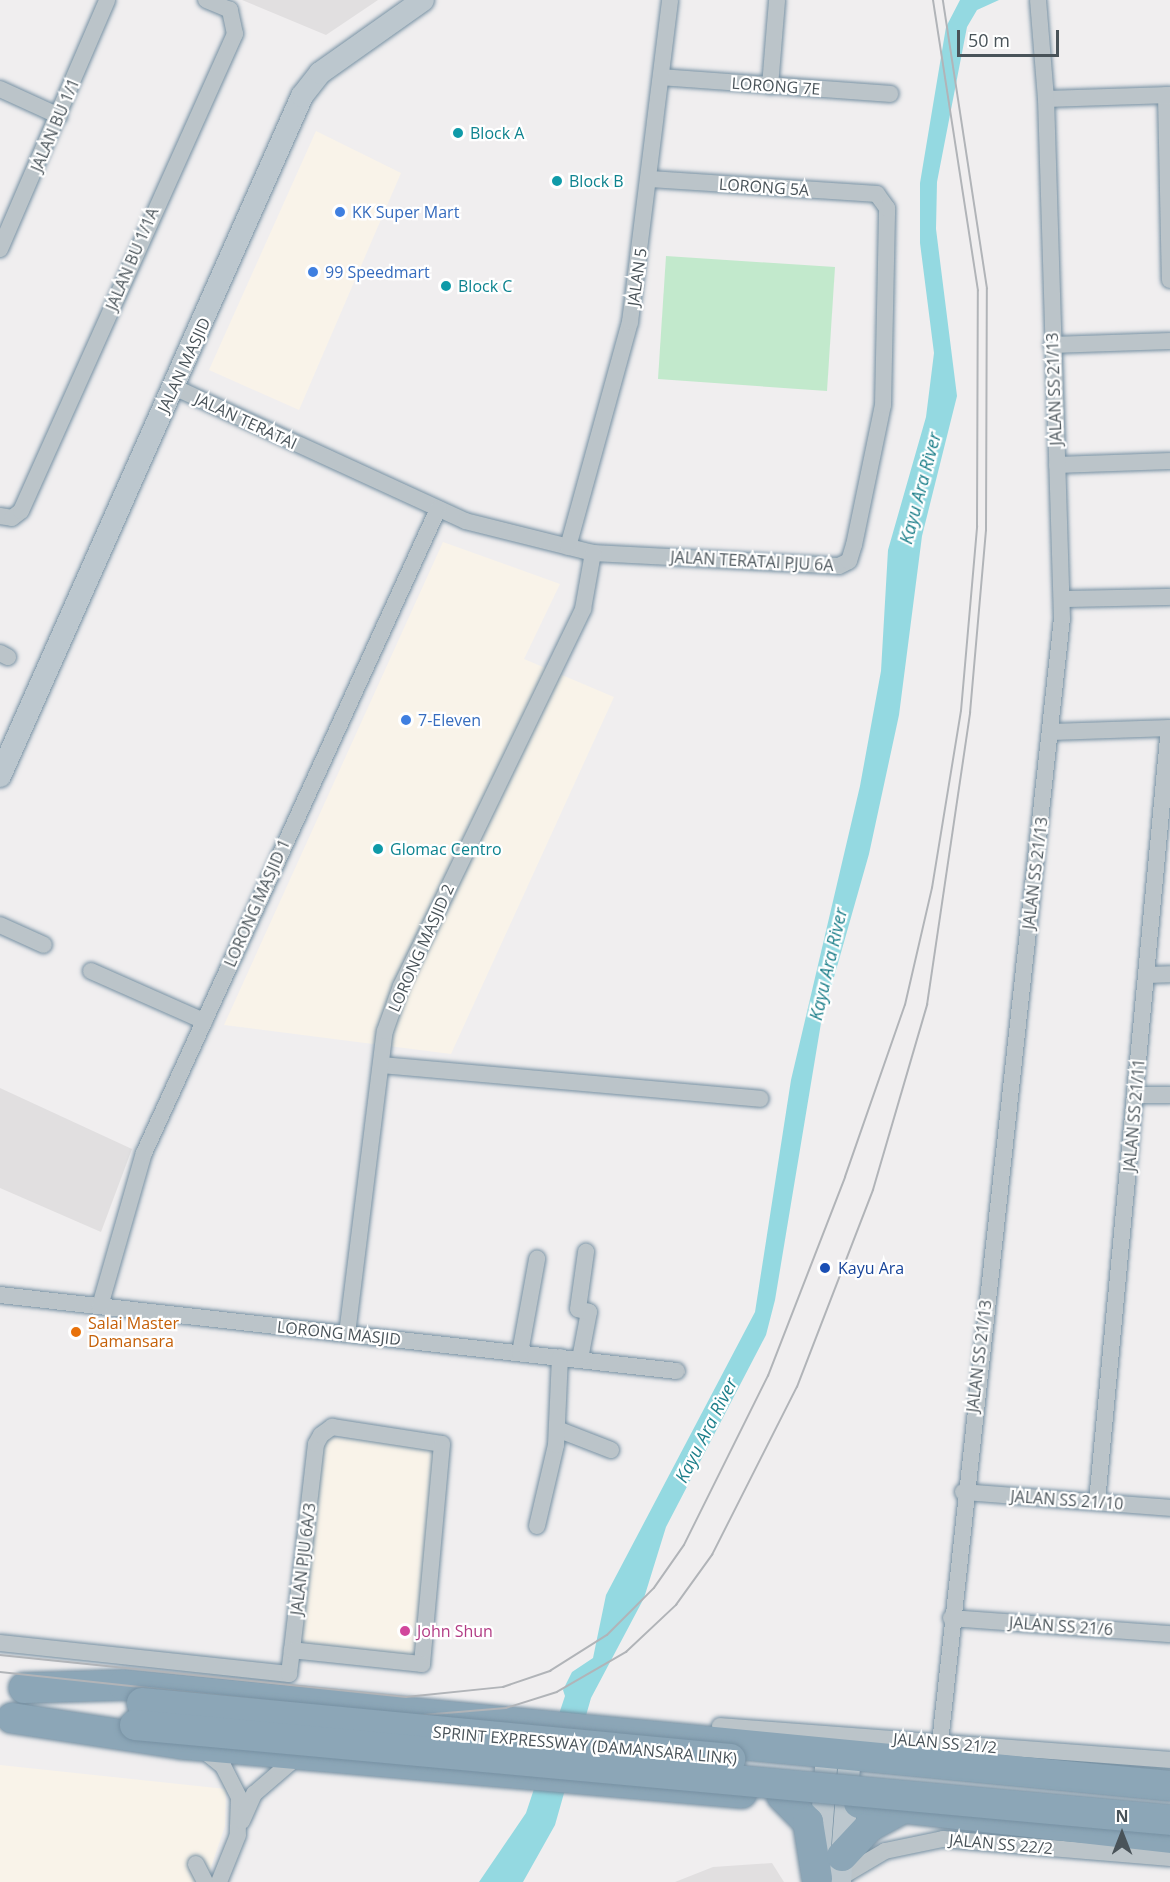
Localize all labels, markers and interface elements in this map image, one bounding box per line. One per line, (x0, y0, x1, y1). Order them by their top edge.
scale bar (960, 18, 1062, 56)
text: 50 m (968, 28, 1010, 52)
street label: LORONG 7E (731, 73, 821, 99)
street label: JALAN BU 1/1 (27, 75, 83, 175)
place label: Block A (470, 123, 524, 143)
marker: Block A (451, 126, 465, 140)
place label: Block B (569, 171, 624, 191)
marker: Block B (550, 174, 564, 188)
street label: LORONG 5A (718, 174, 810, 200)
place label: KK Super Mart (352, 202, 459, 222)
street label: JALAN BU 1/1A (102, 205, 162, 313)
marker: KK Super Mart (333, 205, 347, 219)
street label: JALAN 5 (623, 247, 651, 307)
place label: 99 Speedmart (325, 262, 430, 282)
marker: 99 Speedmart (306, 265, 320, 279)
place label: Block C (458, 276, 512, 296)
marker: Block C (439, 279, 453, 293)
street label: JALAN MASJID (154, 314, 214, 416)
street label: JALAN SS 21/13 (1042, 332, 1066, 446)
street label: JALAN TERATAI (192, 389, 300, 453)
water label: Kayu Ara River (895, 430, 945, 546)
street label: JALAN TERATAI PJU 6A (670, 547, 834, 575)
place label: 7-Eleven (418, 710, 481, 730)
marker: 7-Eleven (399, 713, 413, 727)
street label: JALAN SS 21/13 (1019, 816, 1051, 930)
street label: LORONG MASJID 1 (220, 836, 294, 970)
place label: Glomac Centro (390, 839, 502, 859)
marker: Glomac Centro (371, 842, 385, 856)
street label: LORONG MASJID 2 (384, 881, 458, 1015)
water label: Kayu Ara River (805, 906, 851, 1022)
street label: JALAN SS 21/11 (1120, 1058, 1148, 1172)
place label: Kayu Ara (838, 1258, 904, 1278)
marker: Kayu Ara (816, 1259, 834, 1277)
street label: JALAN SS 21/13 (963, 1299, 995, 1413)
place label: Salai Master Damansara (88, 1313, 179, 1351)
street label: LORONG MASJID (276, 1317, 402, 1349)
marker: Salai Master Damansara (69, 1325, 83, 1339)
water label: Kayu Ara River (670, 1374, 742, 1486)
street label: JALAN SS 21/10 (1010, 1486, 1124, 1514)
street label: JALAN PJU 6A/3 (287, 1502, 319, 1616)
street label: JALAN SS 21/6 (1008, 1613, 1114, 1639)
place label: John Shun (417, 1621, 493, 1641)
marker: John Shun (398, 1624, 412, 1638)
street label: SPRINT EXPRESSWAY (DAMANSARA LINK) (432, 1722, 738, 1768)
street label: JALAN SS 21/2 (892, 1729, 998, 1757)
north arrow (1092, 1804, 1152, 1864)
text: N (1115, 1805, 1129, 1827)
street label: JALAN SS 22/2 (948, 1830, 1054, 1858)

